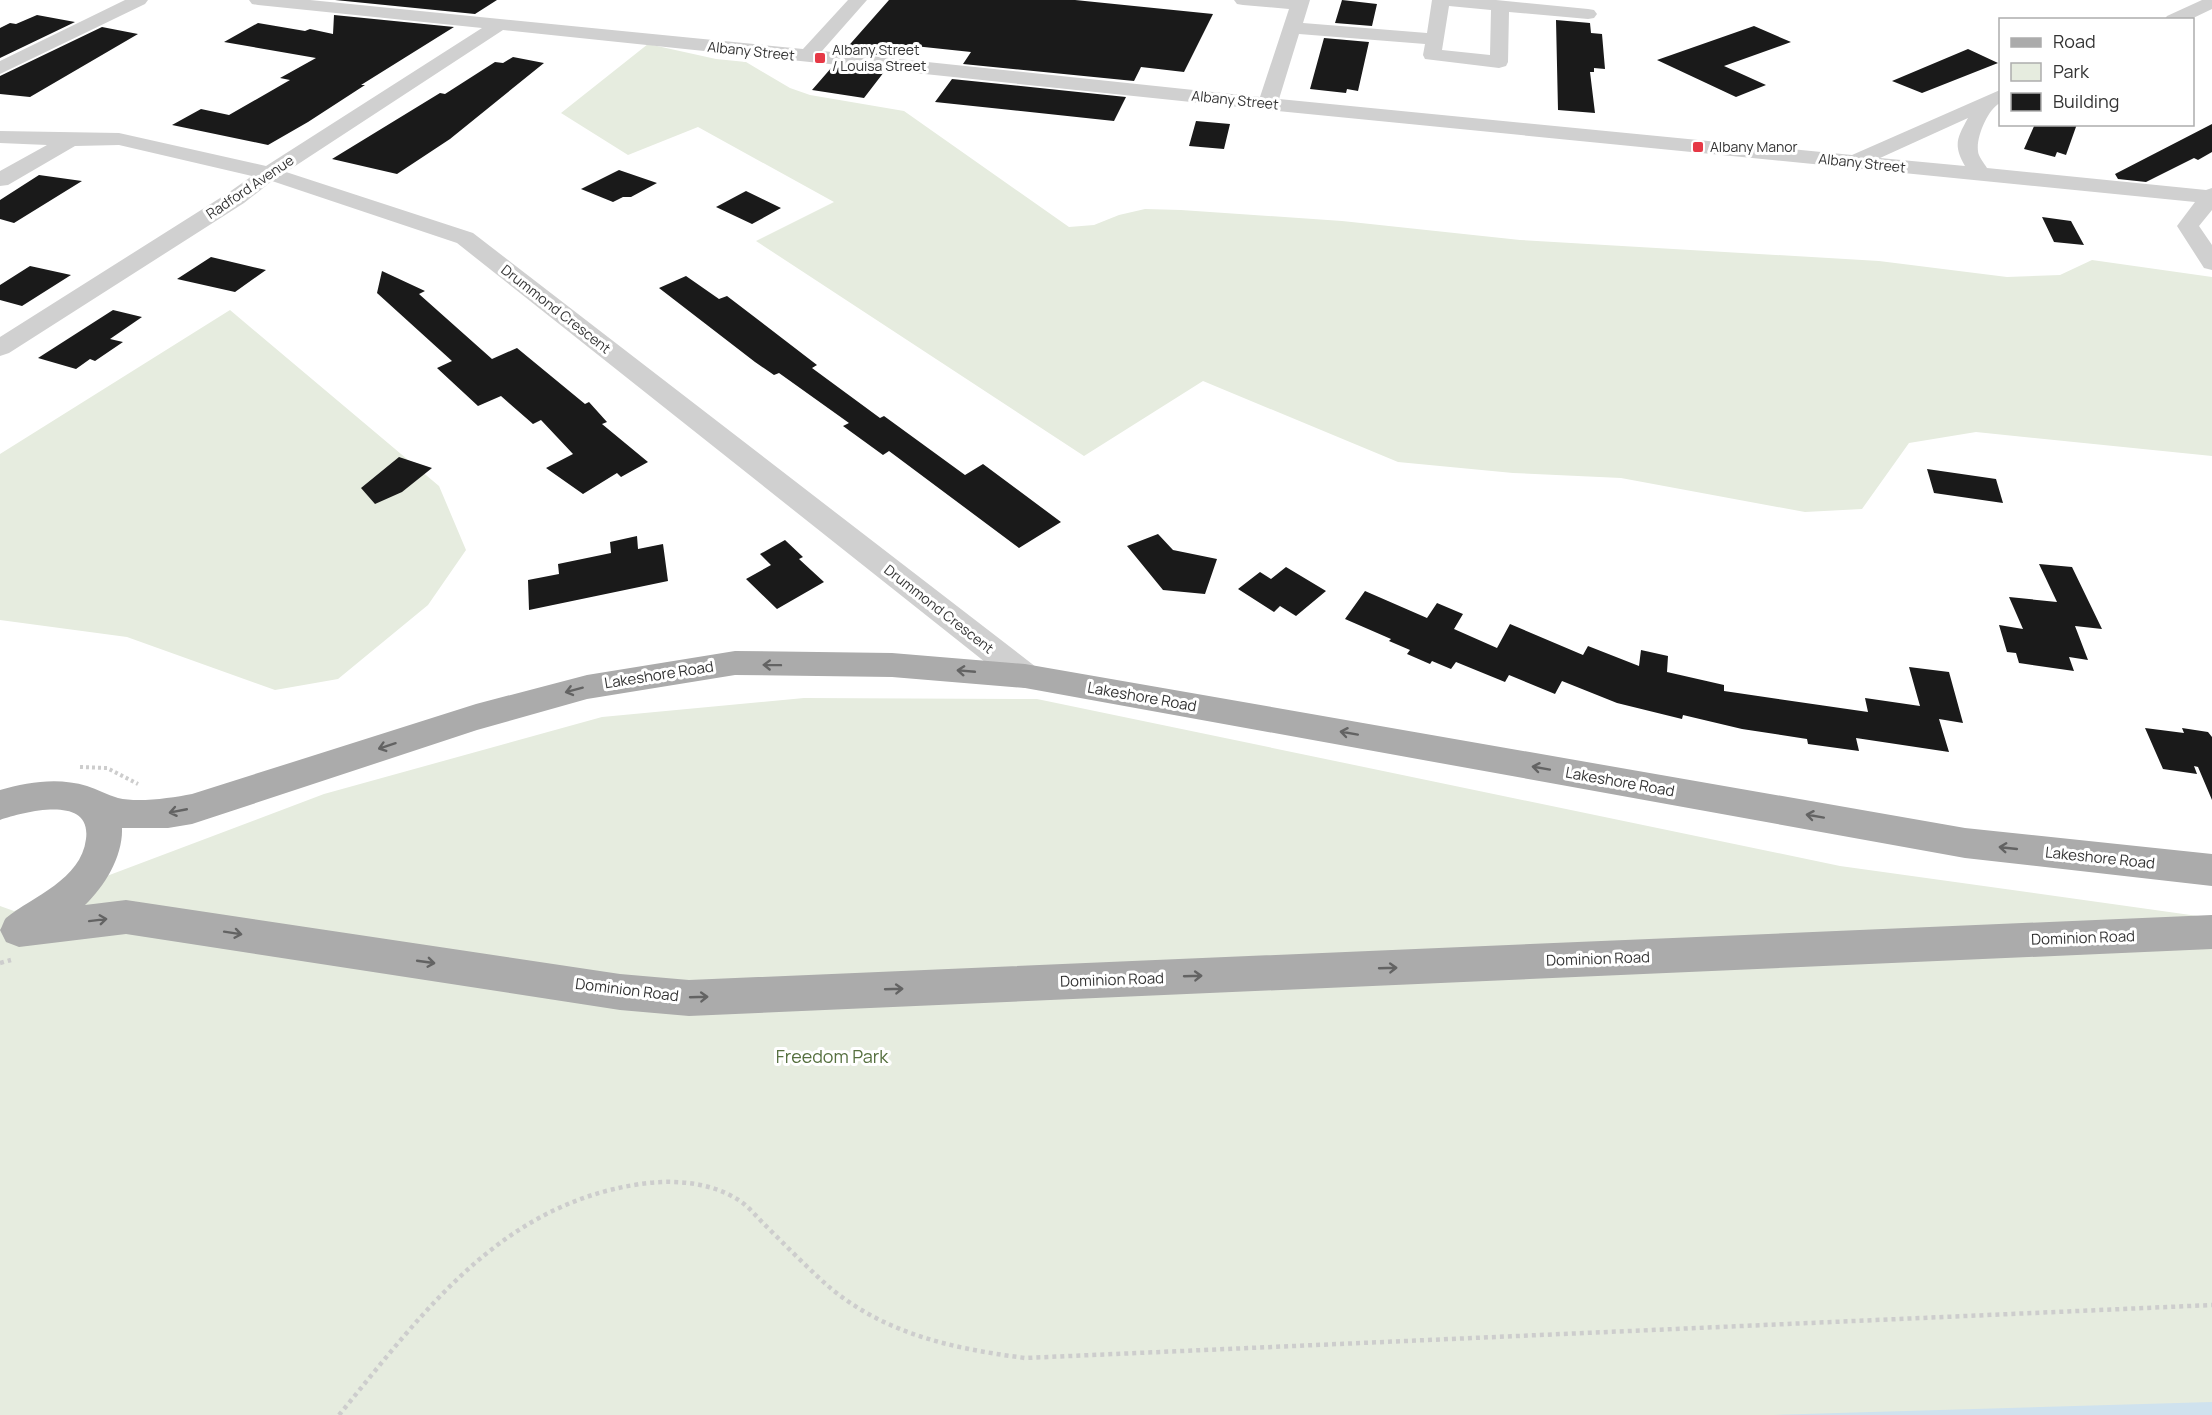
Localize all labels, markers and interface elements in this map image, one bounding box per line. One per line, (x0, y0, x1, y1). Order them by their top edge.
legend (1999, 18, 2194, 126)
text: Road (2053, 29, 2096, 53)
street label: Albany Street (707, 36, 796, 65)
place label: Albany Street / Louisa Street (832, 40, 927, 75)
marker: Albany Street / Louisa Street (813, 51, 827, 65)
text: Park (2053, 59, 2090, 83)
street label: Albany Street (1191, 85, 1280, 114)
text: Building (2053, 89, 2119, 113)
place label: Albany Manor (1710, 137, 1798, 156)
marker: Albany Manor (1691, 140, 1705, 154)
street label: Albany Street (1818, 148, 1907, 177)
street label: Radford Avenue (202, 150, 297, 223)
street label: Drummond Crescent (498, 260, 615, 358)
street label: Drummond Crescent (881, 560, 998, 658)
street label: Lakeshore Road (603, 656, 715, 694)
one-way arrow (762, 659, 782, 670)
one-way arrow (957, 665, 977, 676)
street label: Lakeshore Road (1086, 677, 1198, 716)
one-way arrow (565, 685, 584, 697)
one-way arrow (1339, 728, 1359, 739)
one-way arrow (378, 741, 397, 752)
one-way arrow (1531, 762, 1551, 773)
street label: Lakeshore Road (1564, 762, 1676, 801)
one-way arrow (169, 806, 188, 817)
one-way arrow (1806, 811, 1826, 822)
street label: Lakeshore Road (2044, 841, 2156, 874)
one-way arrow (1998, 842, 2018, 853)
one-way arrow (87, 914, 107, 925)
street label: Dominion Road (2031, 925, 2135, 950)
one-way arrow (223, 927, 242, 938)
street label: Dominion Road (1546, 946, 1650, 971)
one-way arrow (415, 956, 435, 967)
one-way arrow (1378, 962, 1398, 973)
street label: Dominion Road (1060, 967, 1164, 992)
one-way arrow (1183, 971, 1203, 982)
street label: Dominion Road (574, 973, 680, 1006)
one-way arrow (883, 984, 903, 995)
one-way arrow (688, 992, 708, 1003)
park label: Freedom Park (776, 1044, 889, 1068)

